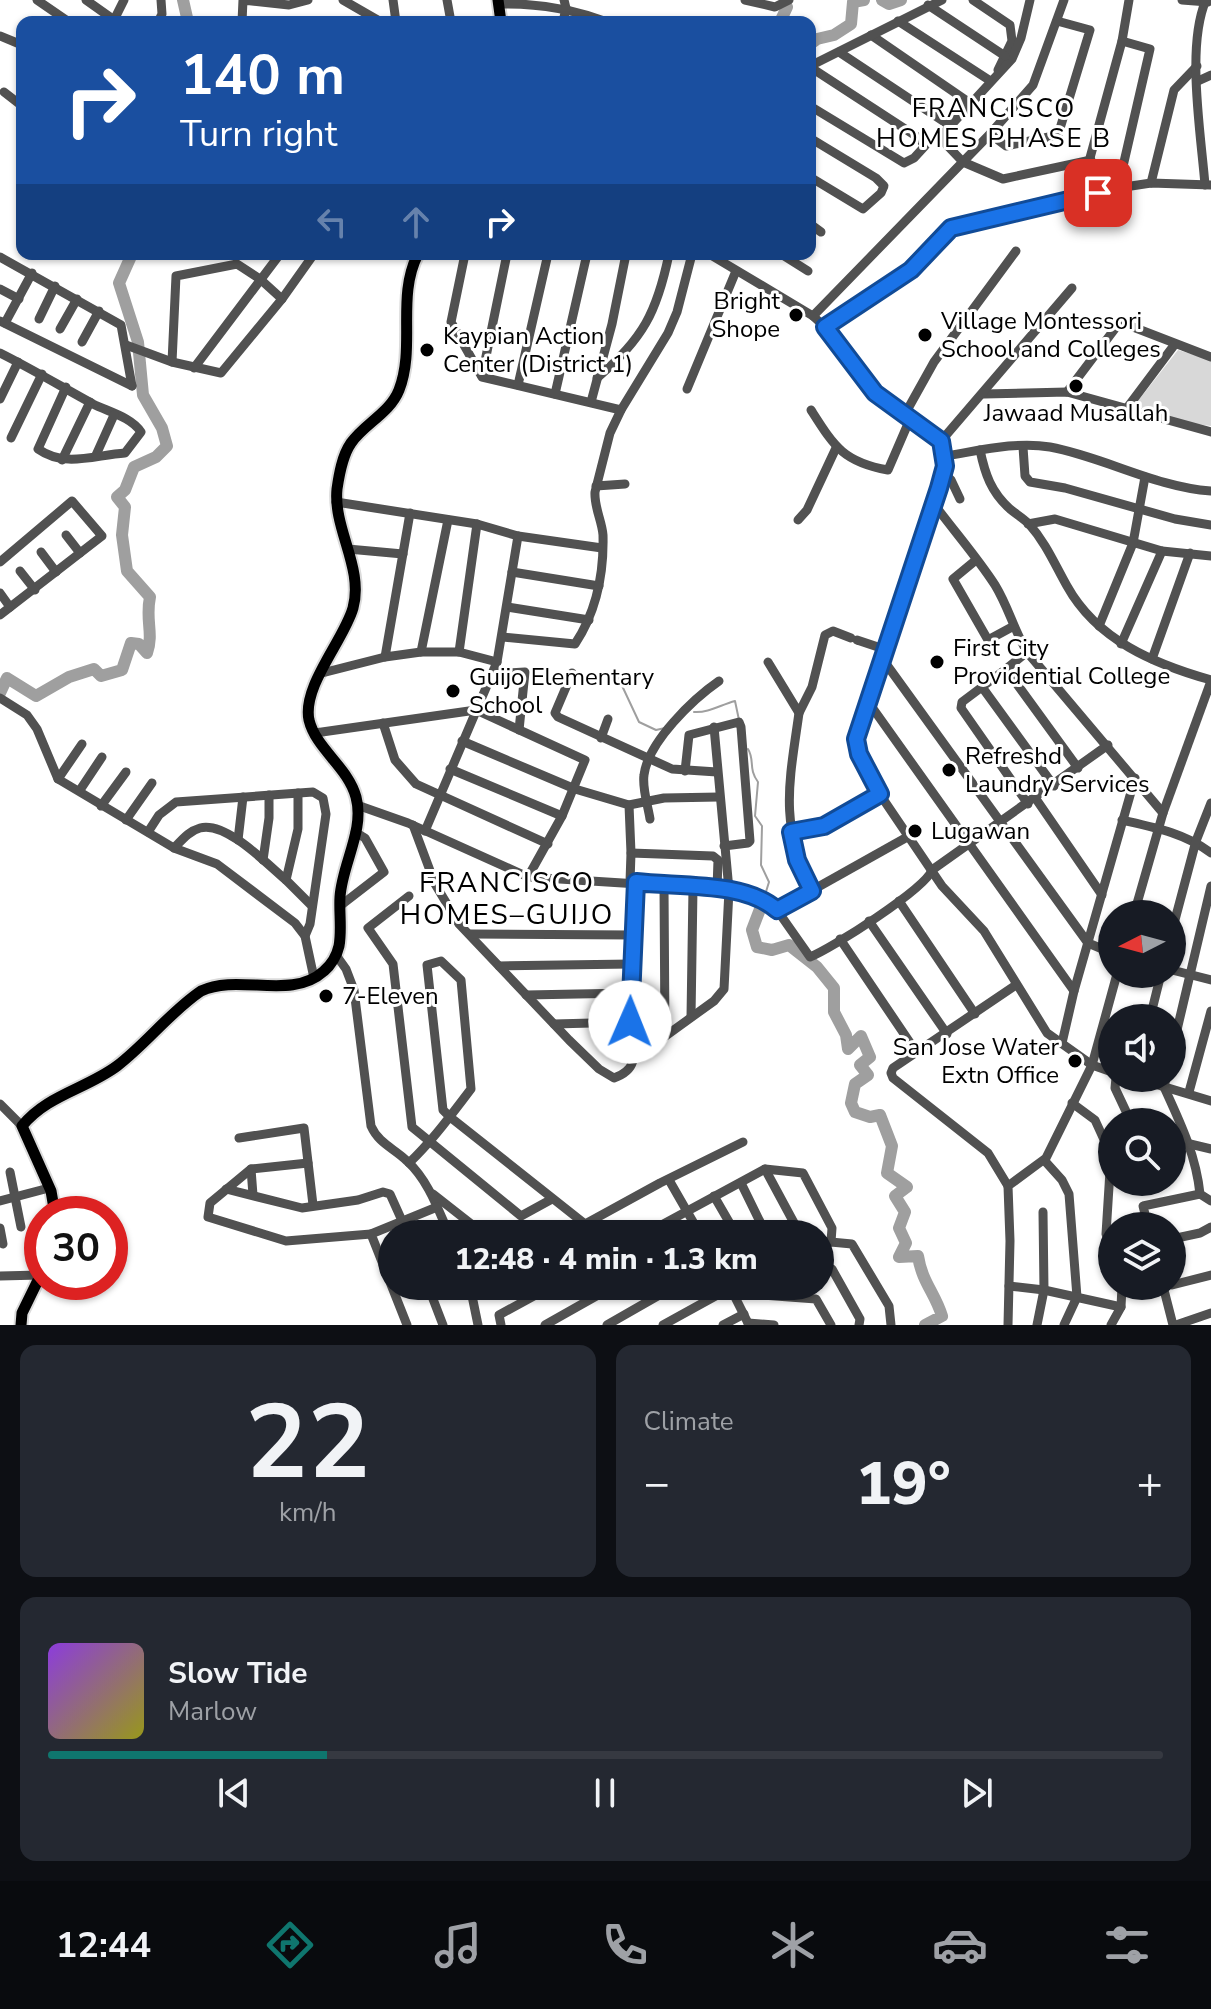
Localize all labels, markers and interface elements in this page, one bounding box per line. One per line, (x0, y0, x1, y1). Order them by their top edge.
text: 140 m (180, 37, 345, 114)
icon: right (48, 48, 152, 152)
district label: FRANCISCO HOMES PHASE B (876, 91, 1112, 156)
text: Turn right (180, 110, 337, 159)
pin (1064, 159, 1132, 227)
icon: arrive (1076, 171, 1120, 215)
icon: left (310, 200, 354, 244)
icon: ahead (394, 200, 438, 244)
icon: right (478, 200, 522, 244)
place label: Bright Shope (712, 285, 781, 345)
place label: Village Montessori School and Colleges (940, 305, 1161, 365)
marker: Bright Shope (787, 306, 805, 324)
place label: Kaypian Action Center (District 1) (443, 320, 633, 380)
marker: Village Montessori School and Colleges (916, 326, 934, 344)
marker: Kaypian Action Center (District 1) (418, 341, 436, 359)
marker: Jawaad Musallah (1067, 377, 1085, 395)
place label: Jawaad Musallah (983, 397, 1168, 429)
place label: First City Providential College (953, 632, 1170, 692)
marker: First City Providential College (928, 653, 946, 671)
place label: Guijo Elementary School (469, 661, 655, 721)
marker: Guijo Elementary School (444, 682, 462, 700)
place label: Refreshd Laundry Services (965, 740, 1150, 800)
marker: Refreshd Laundry Services (940, 761, 958, 779)
place label: Lugawan (931, 815, 1030, 847)
marker: Lugawan (906, 822, 924, 840)
district label: FRANCISCO HOMES–GUIJO (400, 864, 614, 934)
north arrow (1098, 900, 1186, 988)
map controls (1098, 900, 1186, 1300)
place label: 7-Eleven (342, 980, 439, 1012)
position arrow (588, 980, 672, 1064)
marker: 7-Eleven (317, 987, 335, 1005)
button: sound (1098, 1004, 1186, 1092)
place label: San Jose Water Extn Office (893, 1031, 1059, 1091)
marker: San Jose Water Extn Office (1066, 1052, 1084, 1070)
button: search (1098, 1108, 1186, 1196)
speed limit sign: 30 (24, 1196, 128, 1300)
button: layers (1098, 1212, 1186, 1300)
text: 12:48 · 4 min · 1.3 km (454, 1239, 758, 1280)
text: 22 (245, 1372, 370, 1514)
text: Climate (644, 1404, 734, 1439)
text: 19° (856, 1443, 951, 1525)
text: − (644, 1454, 670, 1514)
text: + (1137, 1454, 1163, 1514)
text: km/h (279, 1495, 336, 1530)
text: Slow Tide (168, 1653, 308, 1694)
text: Marlow (168, 1694, 257, 1729)
icon: previous (212, 1771, 256, 1815)
icon: pause (583, 1771, 627, 1815)
icon: next (955, 1771, 999, 1815)
icon: directions (262, 1917, 318, 1973)
icon: music (430, 1917, 486, 1973)
icon: phone (597, 1917, 653, 1973)
icon: climate (765, 1917, 821, 1973)
icon: car (932, 1917, 988, 1973)
icon: filters (1099, 1917, 1155, 1973)
text: 12:44 (56, 1921, 151, 1970)

